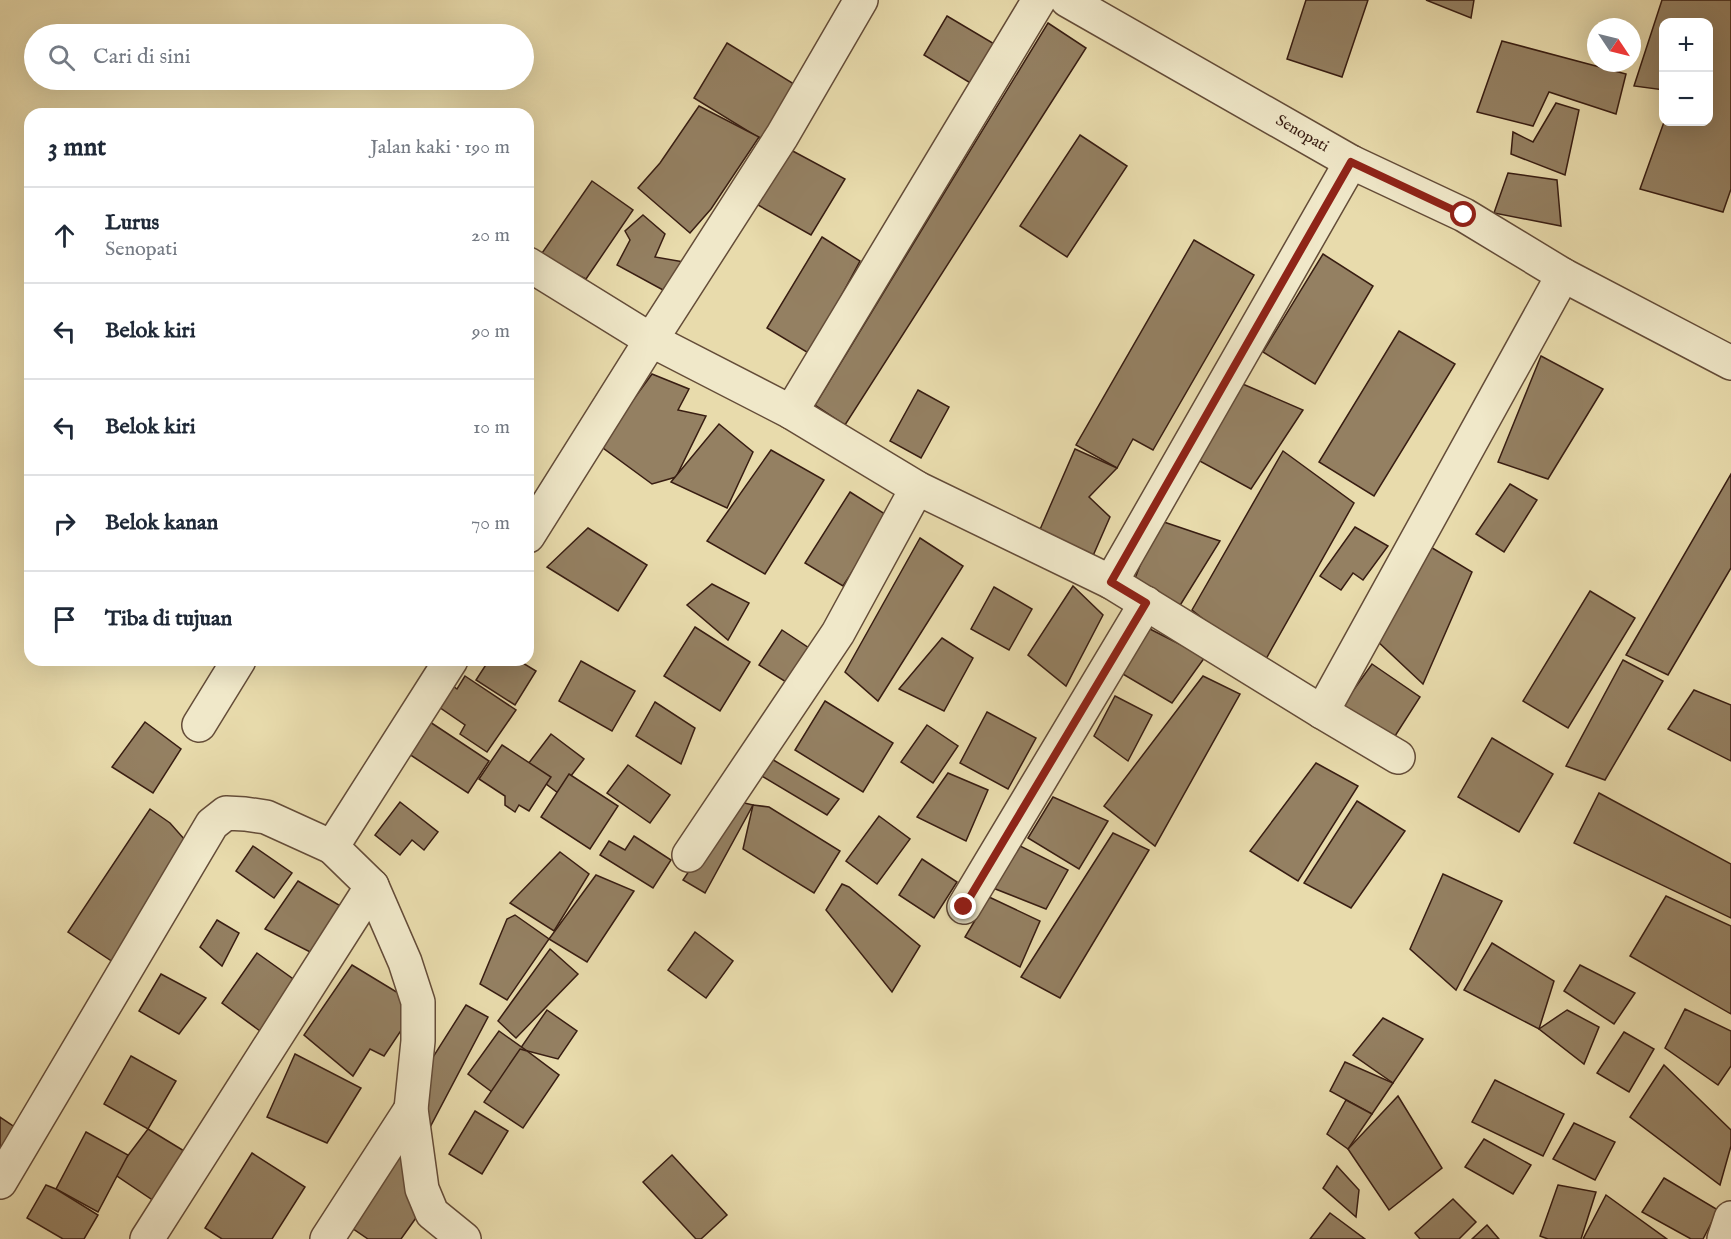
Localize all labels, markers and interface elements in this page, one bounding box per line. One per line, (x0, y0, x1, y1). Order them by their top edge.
north arrow (1587, 18, 1641, 72)
map controls (1659, 18, 1713, 126)
button: + (1659, 18, 1713, 72)
search box (24, 24, 534, 90)
icon: search (45, 41, 78, 74)
text: Cari di sini (93, 43, 191, 71)
button: − (1659, 72, 1713, 126)
street label: Senopati (1272, 111, 1332, 157)
text: 3 mnt (48, 131, 106, 164)
text: Jalan kaki · 190 m (370, 135, 510, 160)
route start (1450, 201, 1476, 227)
text: Lurus (105, 209, 159, 237)
icon: ahead (48, 219, 81, 252)
text: 20 m (471, 223, 510, 248)
text: Senopati (105, 237, 178, 262)
icon: left (48, 315, 81, 348)
text: Belok kiri (105, 317, 196, 345)
text: 90 m (472, 319, 510, 344)
icon: left (48, 411, 81, 444)
text: Belok kiri (105, 413, 196, 441)
text: 10 m (473, 415, 510, 440)
icon: right (48, 507, 81, 540)
text: Belok kanan (105, 509, 218, 537)
text: 70 m (471, 511, 510, 536)
icon: arrive (48, 603, 81, 636)
text: Tiba di tujuan (105, 605, 232, 633)
route end (950, 893, 976, 919)

